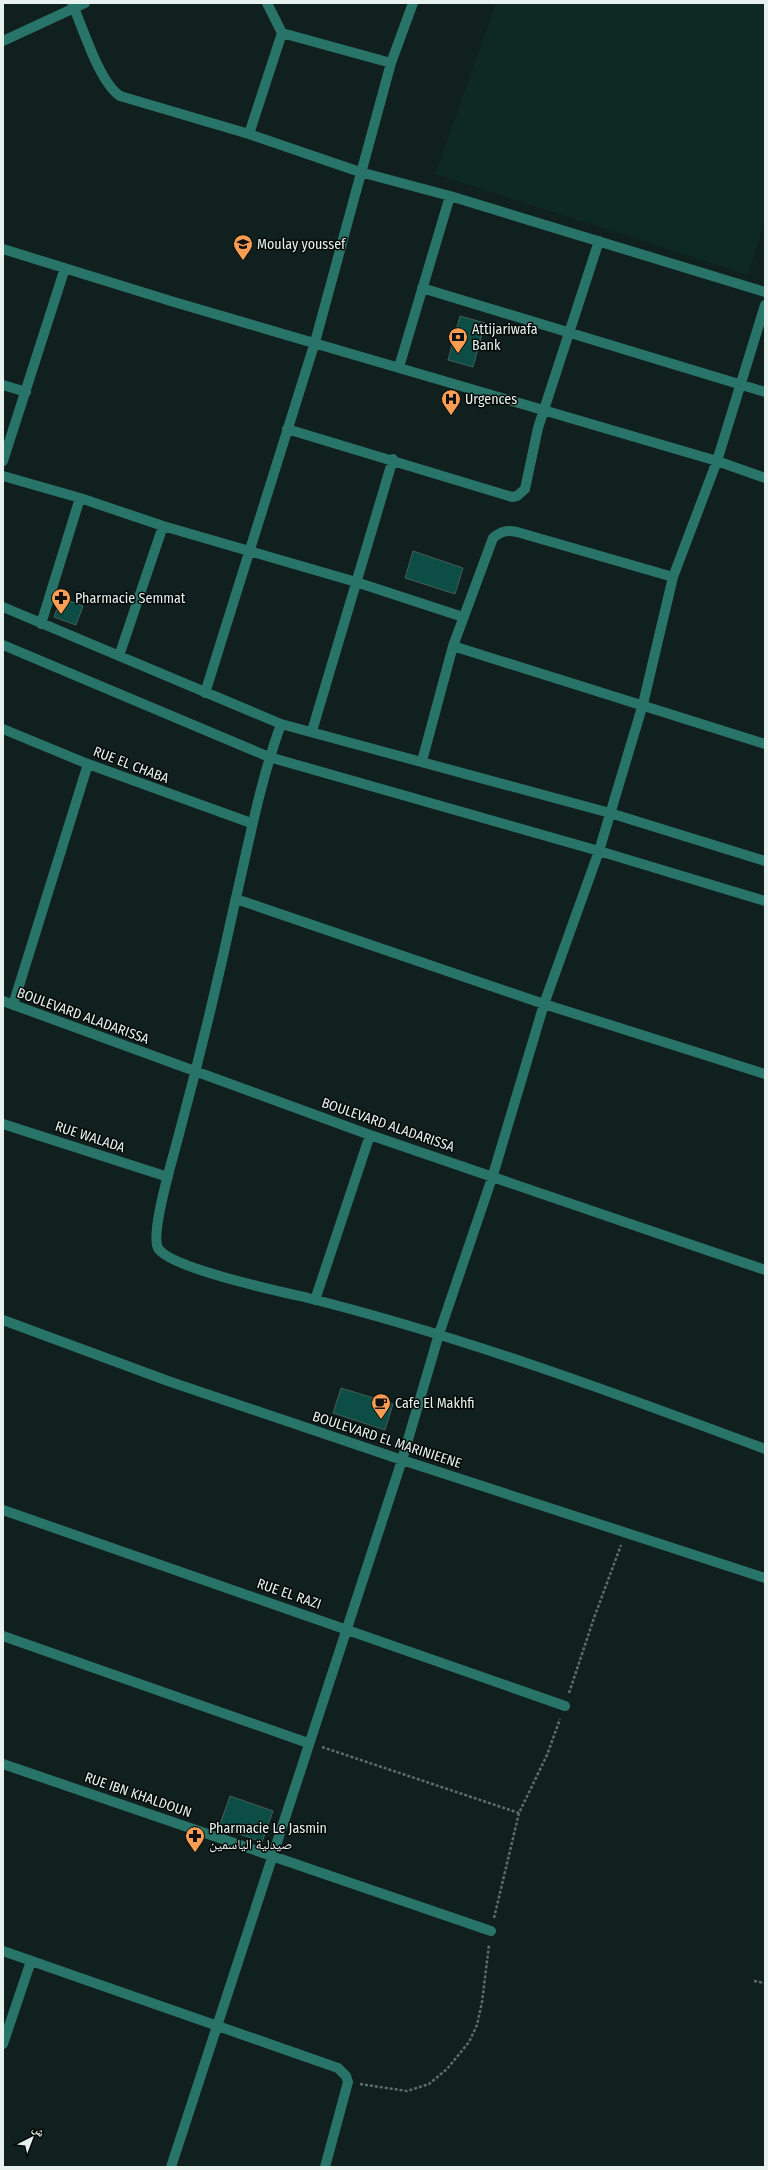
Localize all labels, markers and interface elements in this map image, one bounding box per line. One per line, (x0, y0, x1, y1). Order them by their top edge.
school or university icon: Moulay youssef (232, 233, 254, 261)
place label: Moulay youssef (257, 236, 347, 253)
place label: Attijariwafa Bank (472, 321, 538, 354)
bank icon: Attijariwafa Bank (447, 326, 469, 354)
hospital icon: Urgences (440, 388, 462, 416)
place label: Urgences (465, 391, 517, 408)
pharmacy icon: Pharmacie Semmat (50, 587, 72, 615)
place label: Pharmacie Semmat (75, 590, 186, 607)
street label: RUE EL CHABA (91, 743, 172, 787)
street label: BOULEVARD ALADARISSA (15, 984, 152, 1048)
street label: BOULEVARD ALADARISSA (319, 1094, 457, 1156)
street label: RUE WALADA (53, 1118, 128, 1156)
cafe icon: Cafe El Makhfi (370, 1392, 392, 1420)
place label: Cafe El Makhfi (395, 1395, 475, 1412)
street label: BOULEVARD EL MARINIEENE (310, 1408, 464, 1472)
street label: RUE EL RAZI (255, 1575, 323, 1613)
street label: RUE IBN KHALDOUN (82, 1769, 194, 1821)
place label: Pharmacie Le Jasmin صيدلية الياسمين (209, 1820, 327, 1853)
pharmacy icon: Pharmacie Le Jasmin صيدلية الياسمين (184, 1825, 206, 1853)
north arrow (12, 2118, 52, 2158)
text: ش (29, 2122, 47, 2141)

